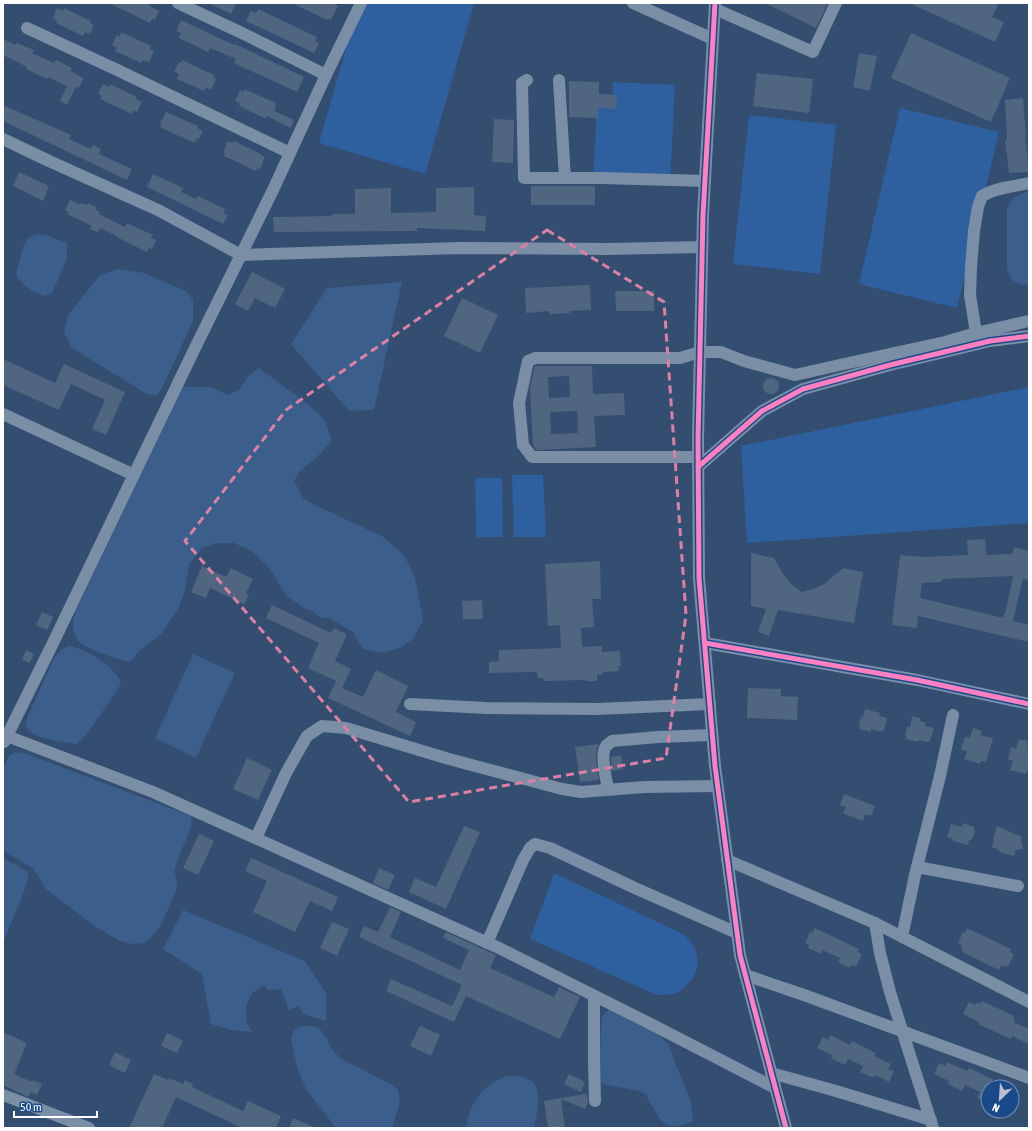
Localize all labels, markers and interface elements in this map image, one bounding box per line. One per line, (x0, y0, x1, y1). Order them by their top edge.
north arrow (980, 1079, 1020, 1119)
scale bar (14, 1093, 97, 1119)
text: 50 m (20, 1100, 42, 1114)
text: N (990, 1101, 1001, 1115)

